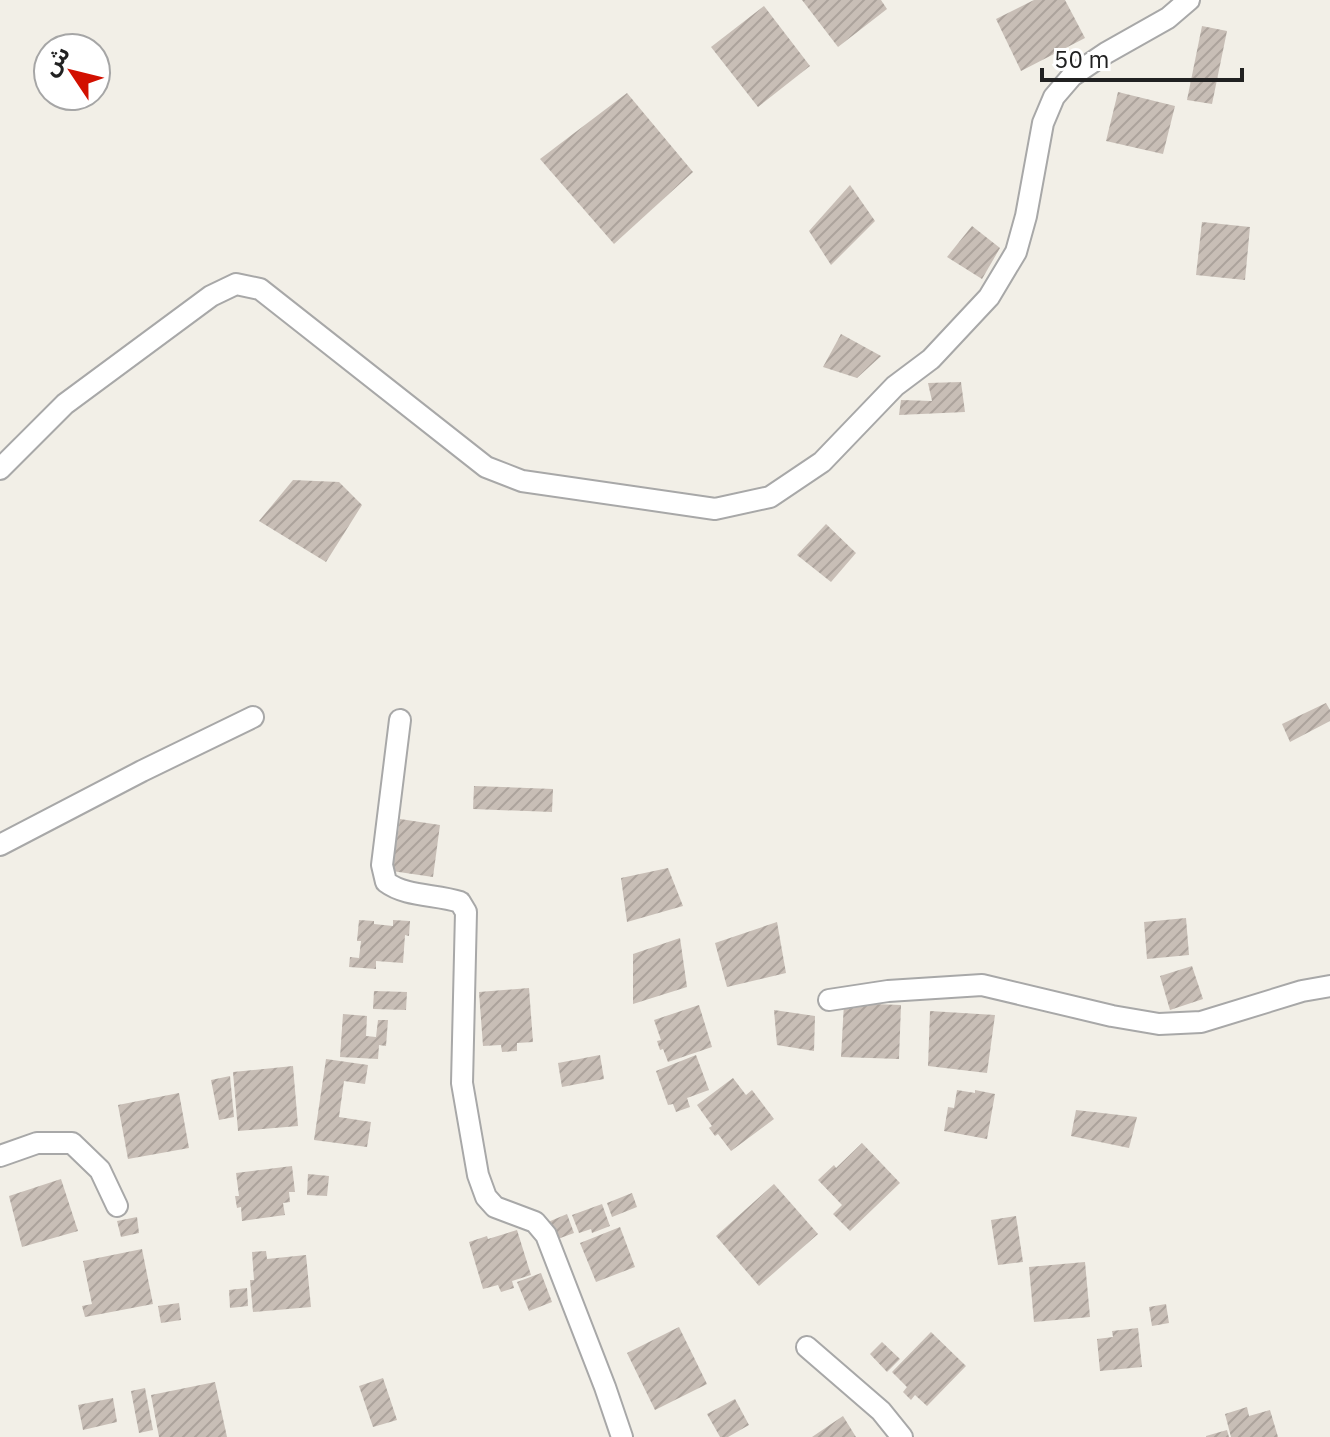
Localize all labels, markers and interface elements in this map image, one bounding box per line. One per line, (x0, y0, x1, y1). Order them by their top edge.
north arrow (32, 32, 112, 112)
scale bar (1042, 32, 1242, 82)
text: ش (35, 40, 76, 81)
text: 50 m (1054, 43, 1109, 75)

